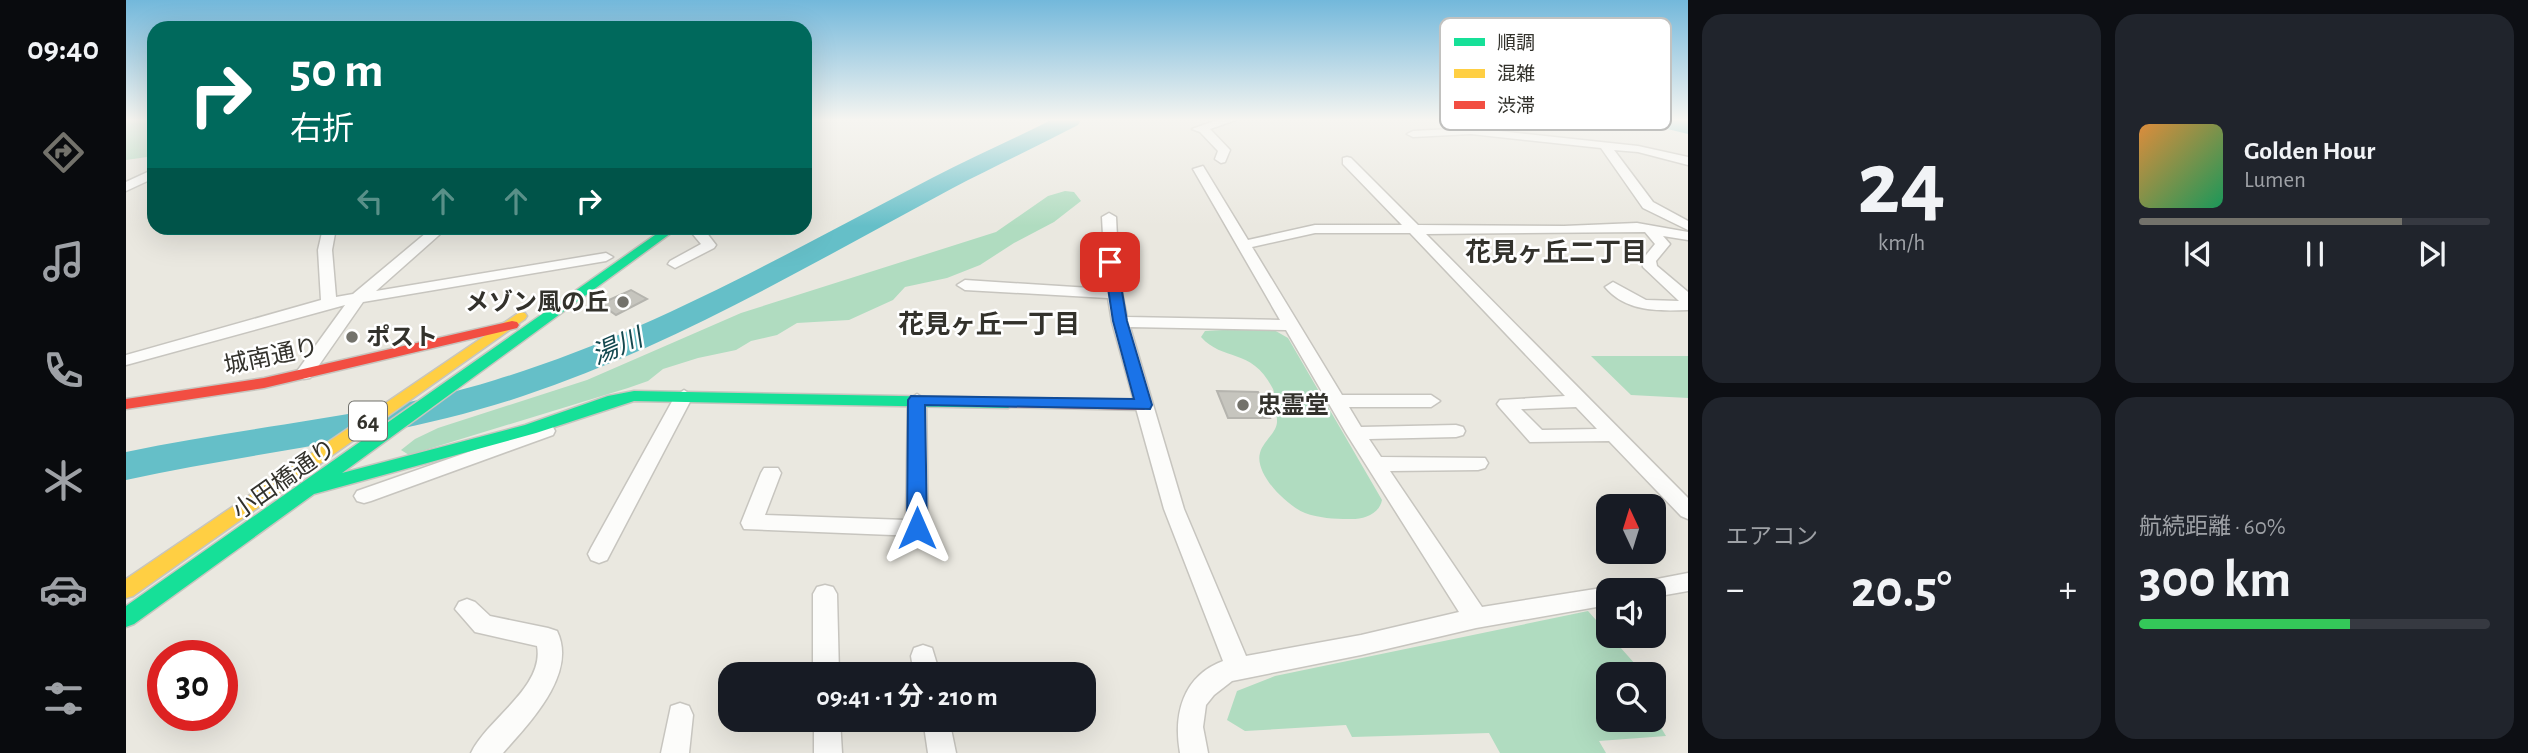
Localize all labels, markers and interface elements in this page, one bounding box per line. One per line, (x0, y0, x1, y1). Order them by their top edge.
legend (1440, 18, 1671, 130)
text: 09:40 (27, 33, 99, 65)
text: 順調 (1497, 33, 1535, 53)
text: 50 m (290, 47, 384, 96)
icon: right (175, 49, 266, 140)
text: 混雑 (1497, 63, 1535, 84)
text: 渋滞 (1497, 95, 1535, 116)
text: 右折 (290, 113, 354, 145)
icon: directions (39, 128, 88, 177)
text: Golden Hour (2244, 138, 2375, 164)
text: 24 (1857, 139, 1946, 230)
text: Lumen (2244, 169, 2306, 192)
icon: left (351, 182, 389, 220)
icon: ahead (424, 182, 462, 220)
icon: ahead (497, 182, 535, 220)
icon: right (570, 182, 608, 220)
pin (1080, 232, 1140, 292)
text: km/h (1878, 232, 1925, 255)
icon: previous (2179, 235, 2217, 273)
icon: pause (2296, 235, 2334, 273)
icon: next (2413, 235, 2451, 273)
icon: music (39, 237, 88, 286)
district label: 花見ヶ丘二丁目 (1465, 238, 1647, 266)
icon: arrive (1091, 243, 1129, 281)
place label: メゾン風の丘 (465, 289, 609, 315)
marker: メゾン風の丘 (615, 294, 631, 310)
district label: 花見ヶ丘一丁目 (898, 310, 1080, 338)
water label: 湯川 (588, 323, 649, 369)
place label: ポスト (366, 324, 438, 350)
marker: ポスト (344, 329, 360, 345)
street label: 城南通り (221, 333, 321, 379)
icon: phone (39, 346, 88, 395)
place label: 忠霊堂 (1257, 392, 1329, 418)
marker: 忠霊堂 (1235, 397, 1251, 413)
road number: 64 (349, 402, 387, 440)
street label: 小田橋通り (227, 434, 341, 524)
icon: climate (39, 456, 88, 505)
position arrow (880, 491, 954, 565)
north arrow (1596, 494, 1666, 564)
map controls (1596, 494, 1666, 732)
text: 航続距離 · 60% (2139, 516, 2286, 539)
text: エアコン (1726, 526, 1818, 549)
text: 300 km (2139, 554, 2291, 606)
text: 20.5° (1851, 564, 1952, 616)
icon: car (39, 565, 88, 614)
text: − (1726, 571, 1744, 609)
text: + (2059, 571, 2077, 609)
button: sound (1596, 578, 1666, 648)
speed limit sign: 30 (147, 640, 238, 731)
button: search (1596, 662, 1666, 732)
icon: filters (39, 674, 88, 723)
text: 09:41 · 1 分 · 210 m (816, 684, 998, 710)

